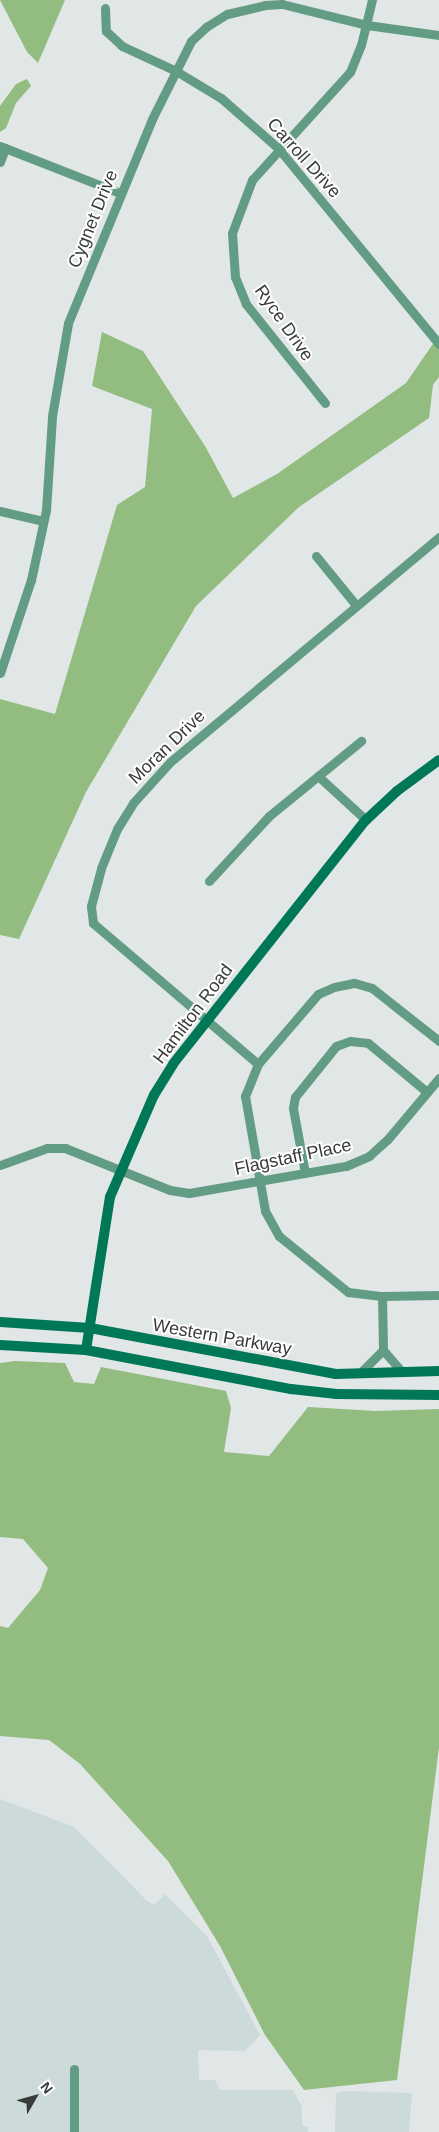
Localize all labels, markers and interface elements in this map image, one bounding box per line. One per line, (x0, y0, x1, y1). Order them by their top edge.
street label: Carroll Drive (263, 114, 345, 202)
street label: Cygnet Drive (64, 167, 122, 271)
street label: Ryce Drive (250, 281, 318, 365)
street label: Moran Drive (124, 705, 210, 789)
street label: Hamilton Road (149, 960, 237, 1068)
street label: Flagstaff Place (233, 1134, 353, 1180)
street label: Western Parkway (151, 1314, 293, 1360)
north arrow (10, 2072, 60, 2122)
text: N (37, 2079, 56, 2097)

